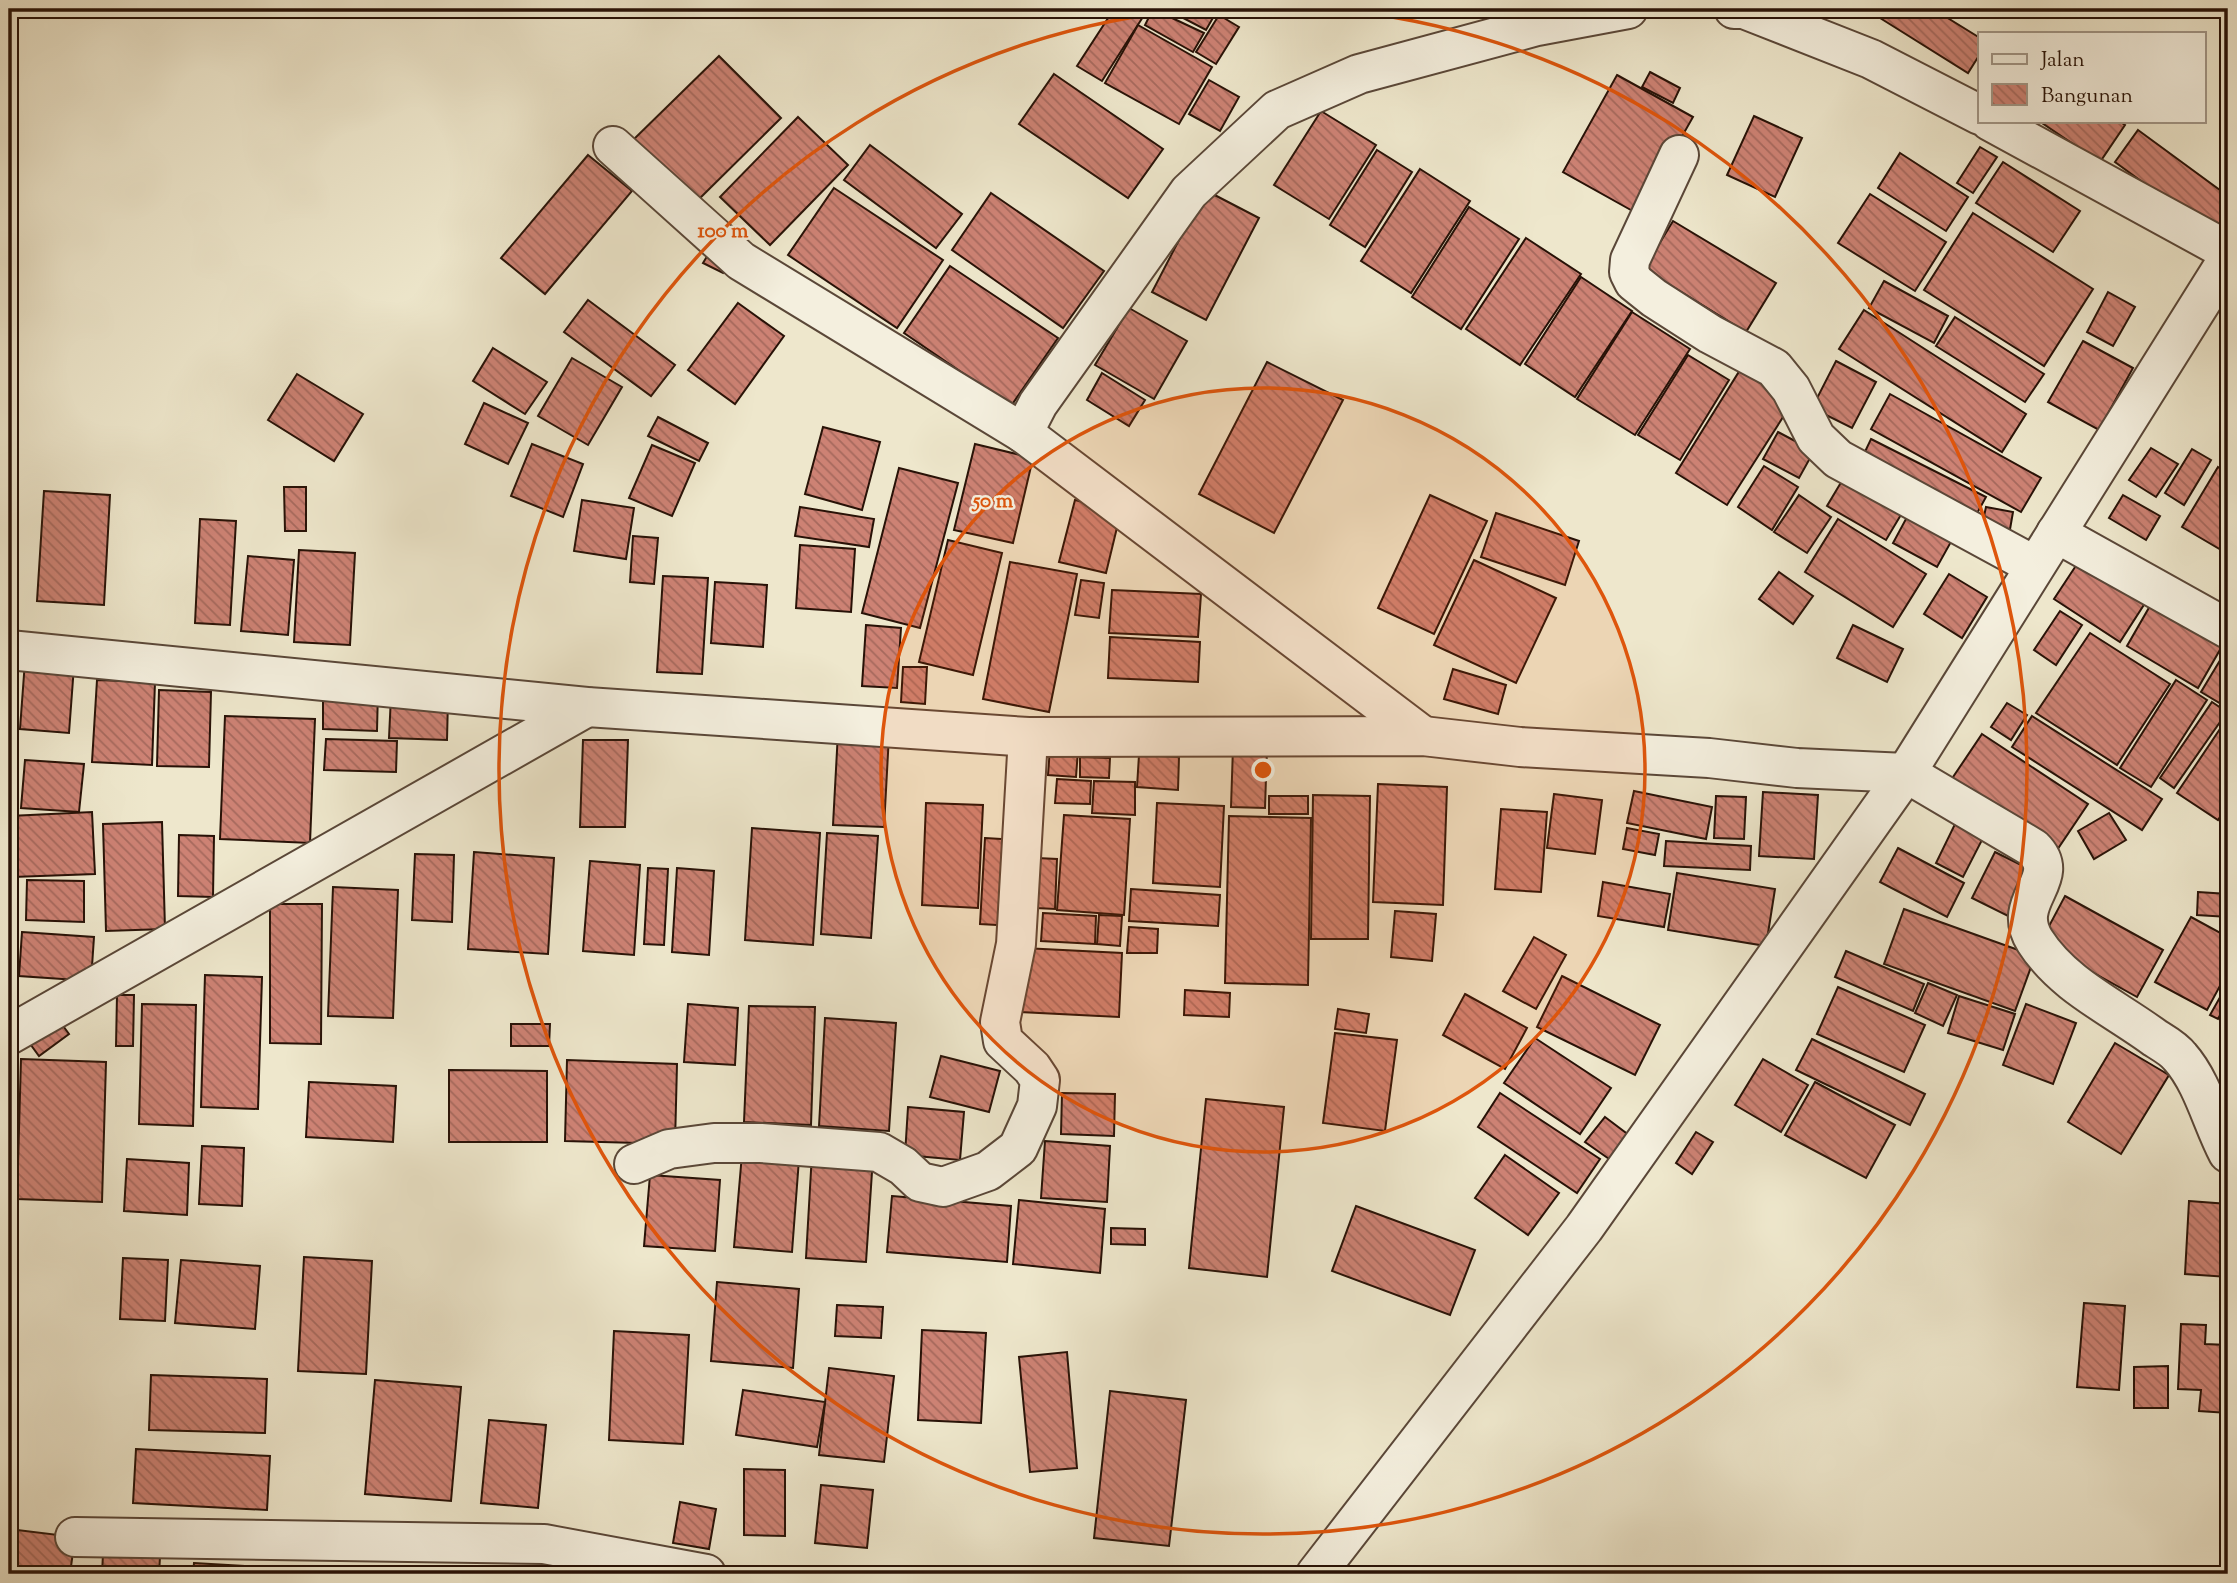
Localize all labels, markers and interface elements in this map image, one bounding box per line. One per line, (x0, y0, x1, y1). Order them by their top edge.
legend (1978, 32, 2206, 122)
text: Jalan (2040, 46, 2085, 76)
text: Bangunan (2041, 82, 2133, 112)
text: 100 m (698, 217, 749, 247)
text: 50 m (971, 487, 1014, 517)
centre of rings (1251, 758, 1275, 782)

